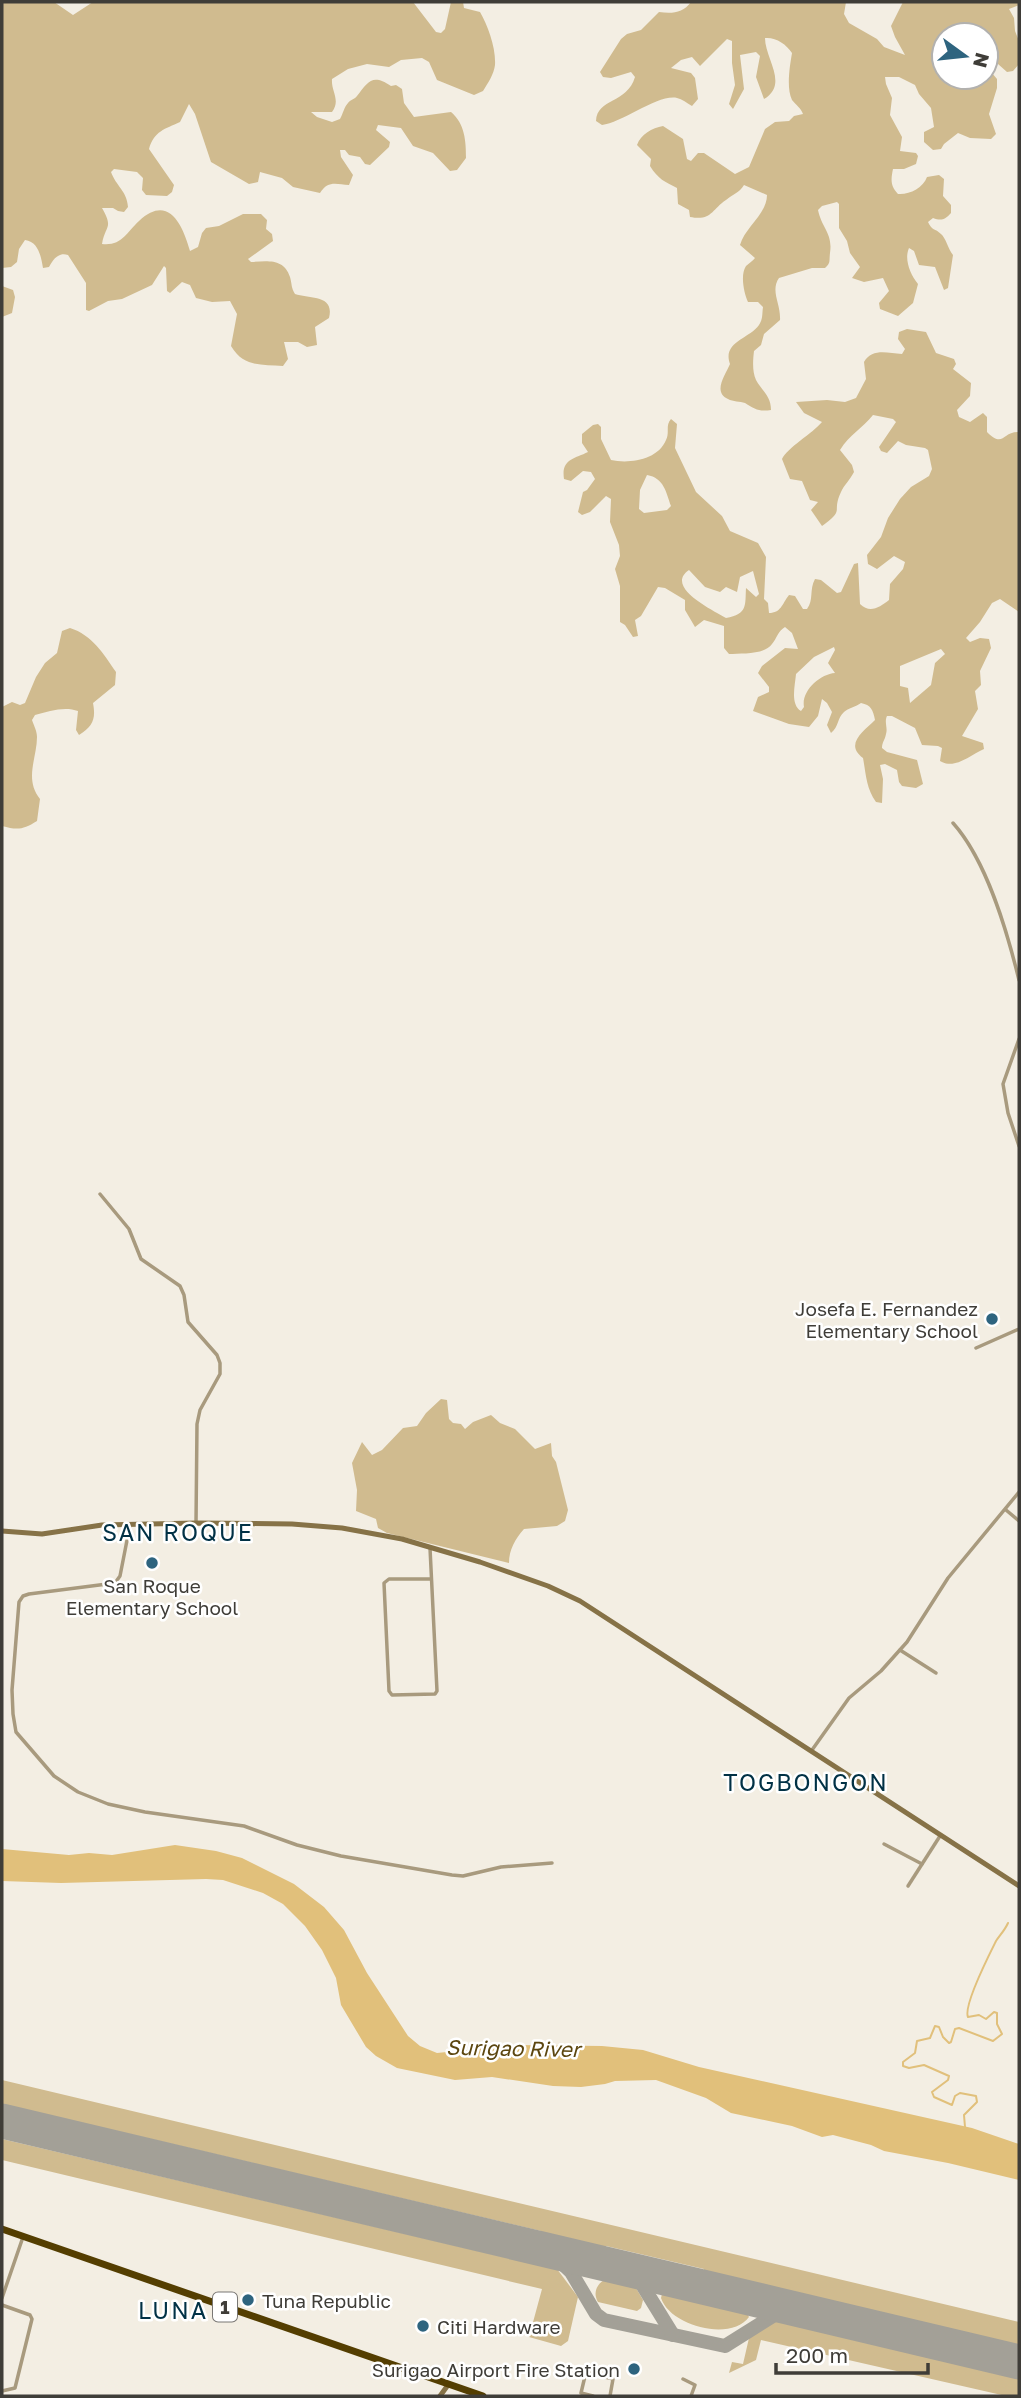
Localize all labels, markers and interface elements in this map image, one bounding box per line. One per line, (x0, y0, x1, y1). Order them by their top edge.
north arrow (930, 21, 1000, 91)
text: N (969, 51, 995, 70)
place label: Josefa E. Fernandez Elementary School (795, 1297, 978, 1342)
marker: Josefa E. Fernandez Elementary School (984, 1311, 1000, 1327)
district label: SAN ROQUE (102, 1518, 254, 1546)
marker: San Roque Elementary School (144, 1555, 160, 1571)
place label: San Roque Elementary School (66, 1574, 238, 1619)
district label: TOGBONGON (723, 1768, 889, 1796)
water label: Surigao River (446, 2034, 583, 2062)
place label: Tuna Republic (262, 2289, 391, 2312)
road number: 1 (213, 2292, 237, 2322)
marker: Tuna Republic (240, 2292, 256, 2308)
district label: LUNA (138, 2296, 208, 2324)
place label: Citi Hardware (437, 2315, 561, 2338)
marker: Citi Hardware (415, 2318, 431, 2334)
scale bar (776, 2332, 928, 2376)
text: 200 m (786, 2342, 848, 2368)
place label: Surigao Airport Fire Station (372, 2358, 620, 2381)
marker: Surigao Airport Fire Station (626, 2361, 642, 2377)

